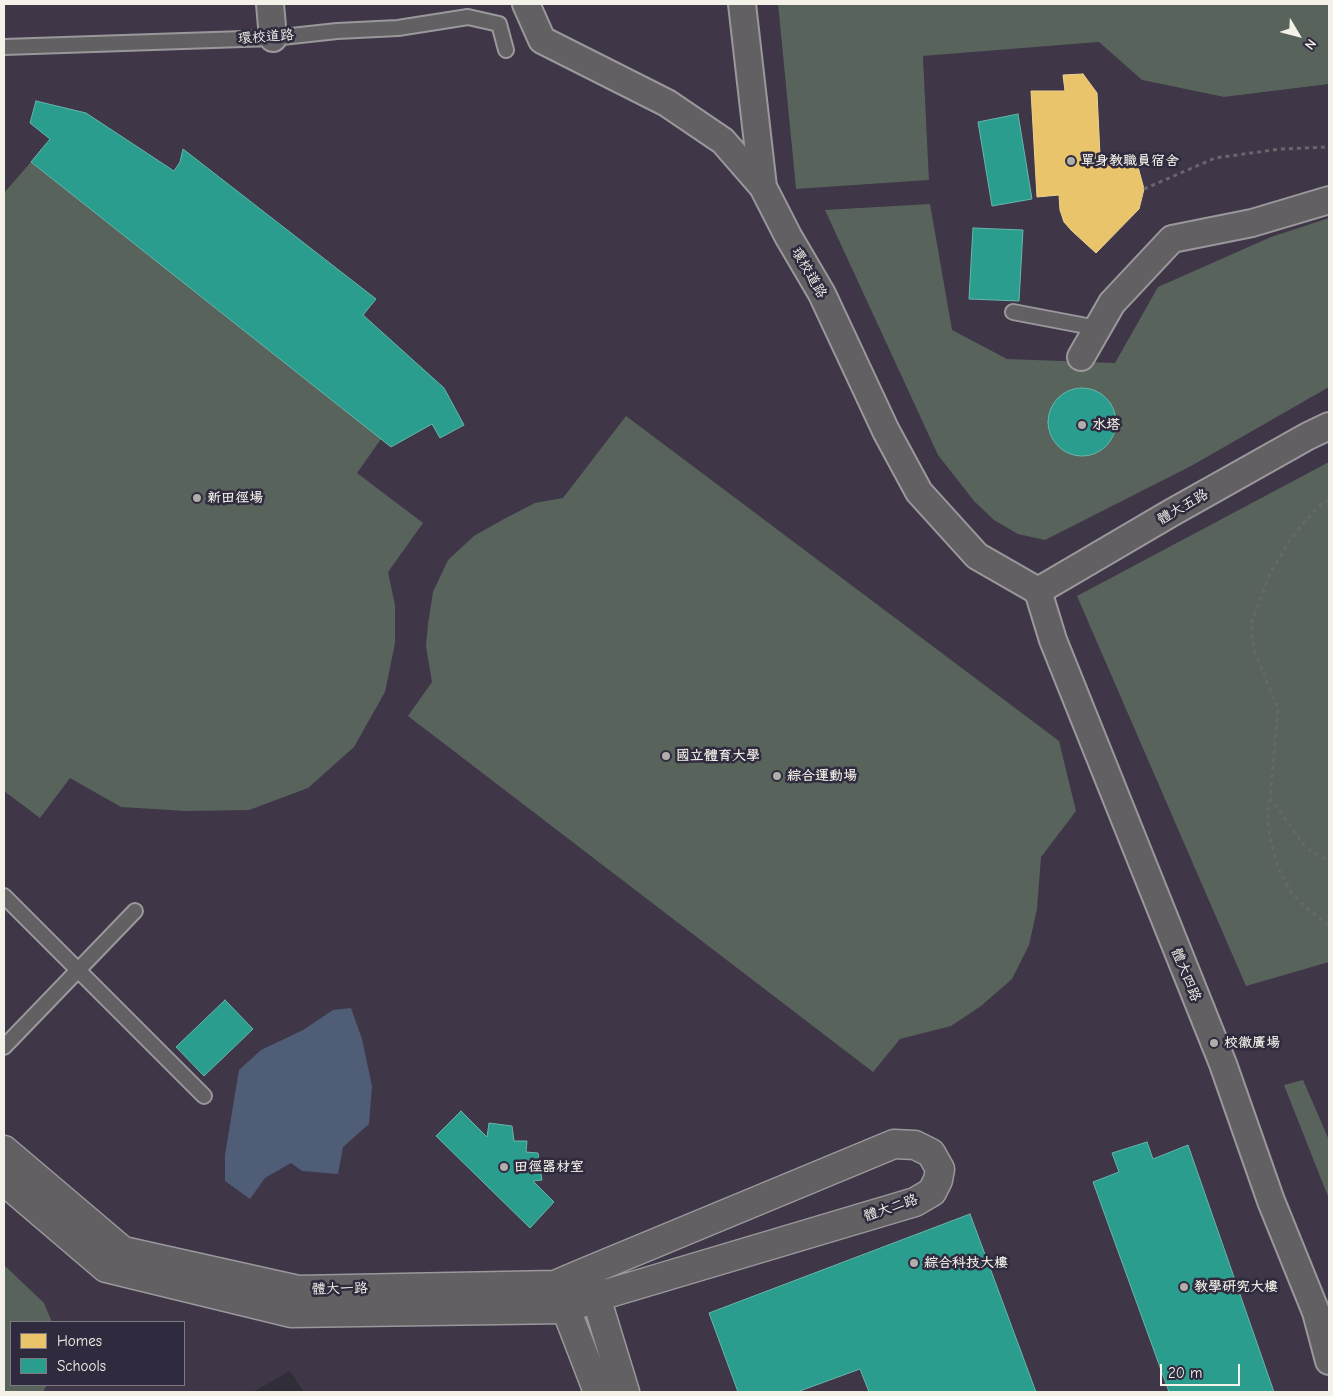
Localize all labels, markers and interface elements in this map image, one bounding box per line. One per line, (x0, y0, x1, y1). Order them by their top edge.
north arrow (1273, 10, 1323, 60)
street label: 環校道路 (237, 27, 295, 47)
text: N (1301, 36, 1320, 53)
place label: 單身教職員宿舍 (1081, 153, 1179, 169)
marker: 單身教職員宿舍 (1065, 155, 1077, 167)
street label: 環校道路 (788, 245, 830, 301)
place label: 水塔 (1092, 417, 1120, 433)
marker: 水塔 (1076, 419, 1088, 431)
street label: 體大五路 (1155, 486, 1211, 528)
place label: 新田徑場 (207, 490, 263, 506)
marker: 新田徑場 (191, 492, 203, 504)
place label: 國立體育大學 (676, 748, 760, 764)
marker: 國立體育大學 (660, 750, 672, 762)
place label: 綜合運動場 (787, 768, 857, 784)
marker: 綜合運動場 (771, 770, 783, 782)
street label: 體大四路 (1168, 946, 1204, 1004)
place label: 校徽廣場 (1224, 1035, 1280, 1051)
marker: 校徽廣場 (1208, 1037, 1220, 1049)
place label: 田徑器材室 (514, 1159, 584, 1175)
marker: 田徑器材室 (498, 1161, 510, 1173)
street label: 體大二路 (862, 1191, 920, 1225)
place label: 綜合科技大樓 (924, 1255, 1008, 1271)
marker: 綜合科技大樓 (908, 1257, 920, 1269)
place label: 教學研究大樓 (1194, 1279, 1278, 1295)
street label: 體大一路 (312, 1280, 368, 1298)
marker: 教學研究大樓 (1178, 1281, 1190, 1293)
legend (10, 1321, 185, 1386)
text: Homes (57, 1332, 102, 1350)
scale bar (1163, 1354, 1243, 1386)
text: Schools (57, 1357, 106, 1375)
text: 20 m (1168, 1364, 1202, 1382)

